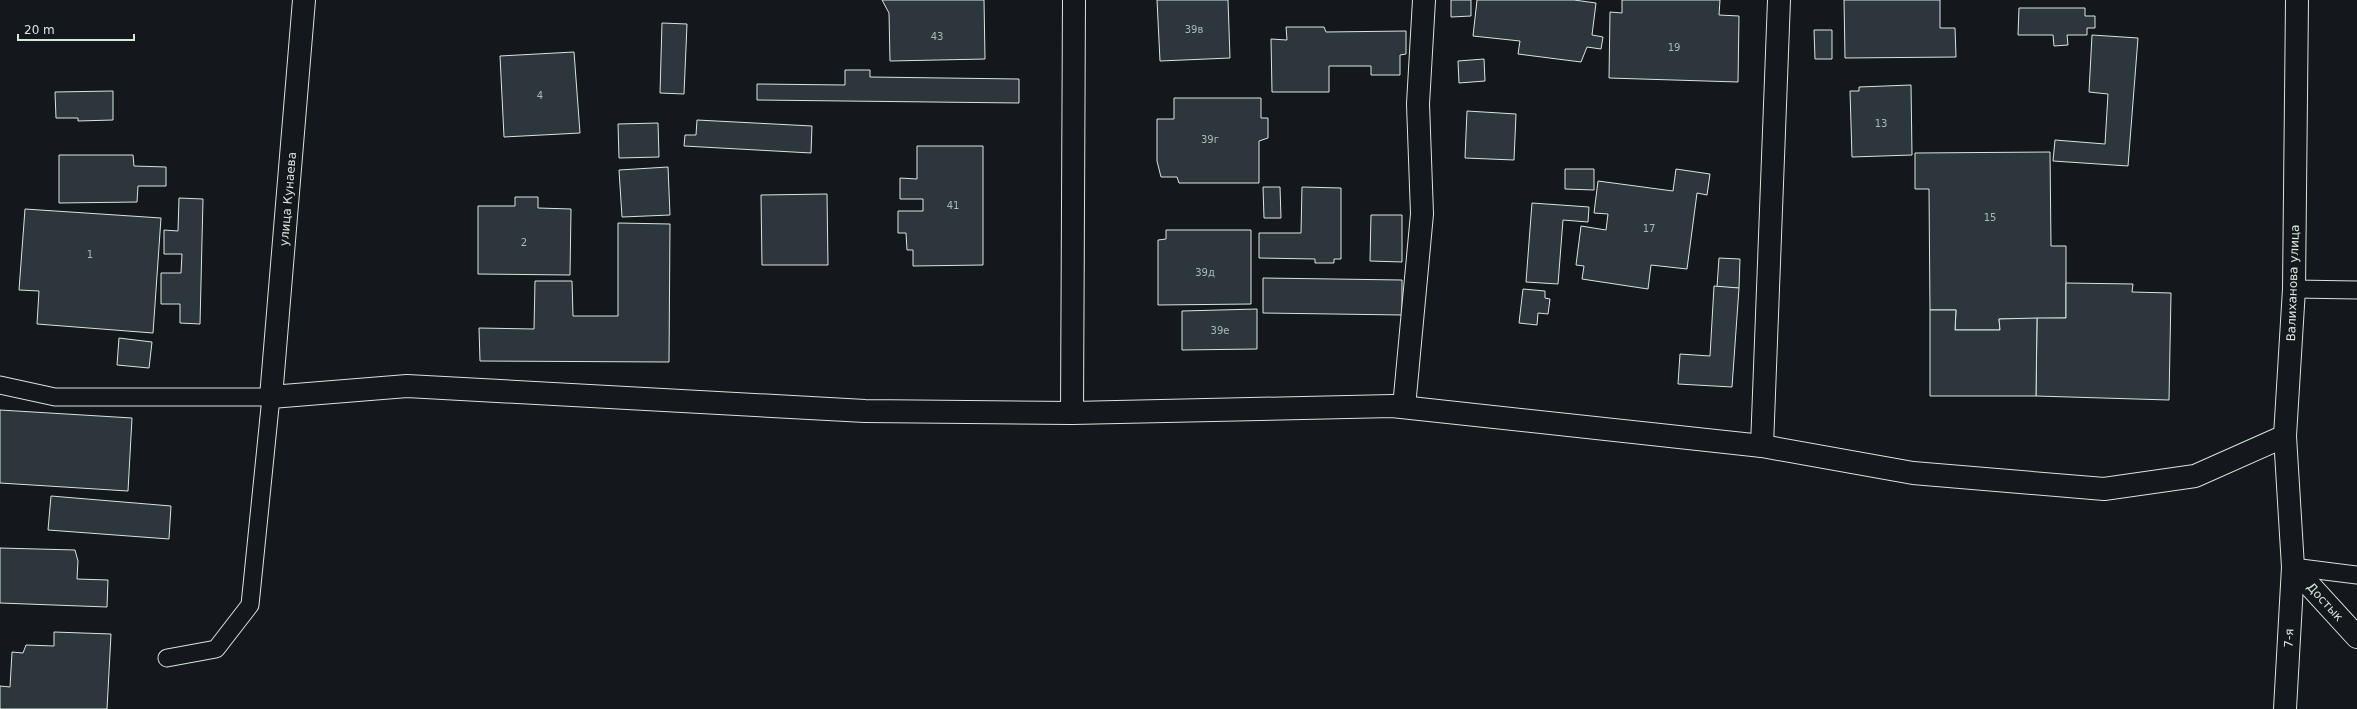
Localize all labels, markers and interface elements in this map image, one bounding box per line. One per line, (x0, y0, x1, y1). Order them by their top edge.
scale bar (18, 16, 134, 42)
text: 20 m (24, 23, 55, 37)
house number: 39в (1185, 24, 1203, 35)
house number: 43 (931, 31, 943, 42)
house number: 19 (1668, 42, 1680, 53)
house number: 4 (537, 90, 543, 101)
house number: 13 (1875, 118, 1887, 129)
house number: 39г (1201, 134, 1219, 145)
street label: улица Кунаева (277, 151, 299, 247)
house number: 41 (947, 200, 959, 211)
house number: 15 (1984, 212, 1996, 223)
house number: 17 (1643, 223, 1655, 234)
street label: Валиханова улица (2284, 224, 2302, 342)
house number: 2 (521, 237, 527, 248)
house number: 1 (87, 249, 93, 260)
house number: 39д (1195, 267, 1215, 278)
house number: 39е (1211, 325, 1229, 336)
street label: Достык (2304, 580, 2346, 624)
street label: 7-я (2281, 628, 2297, 648)

